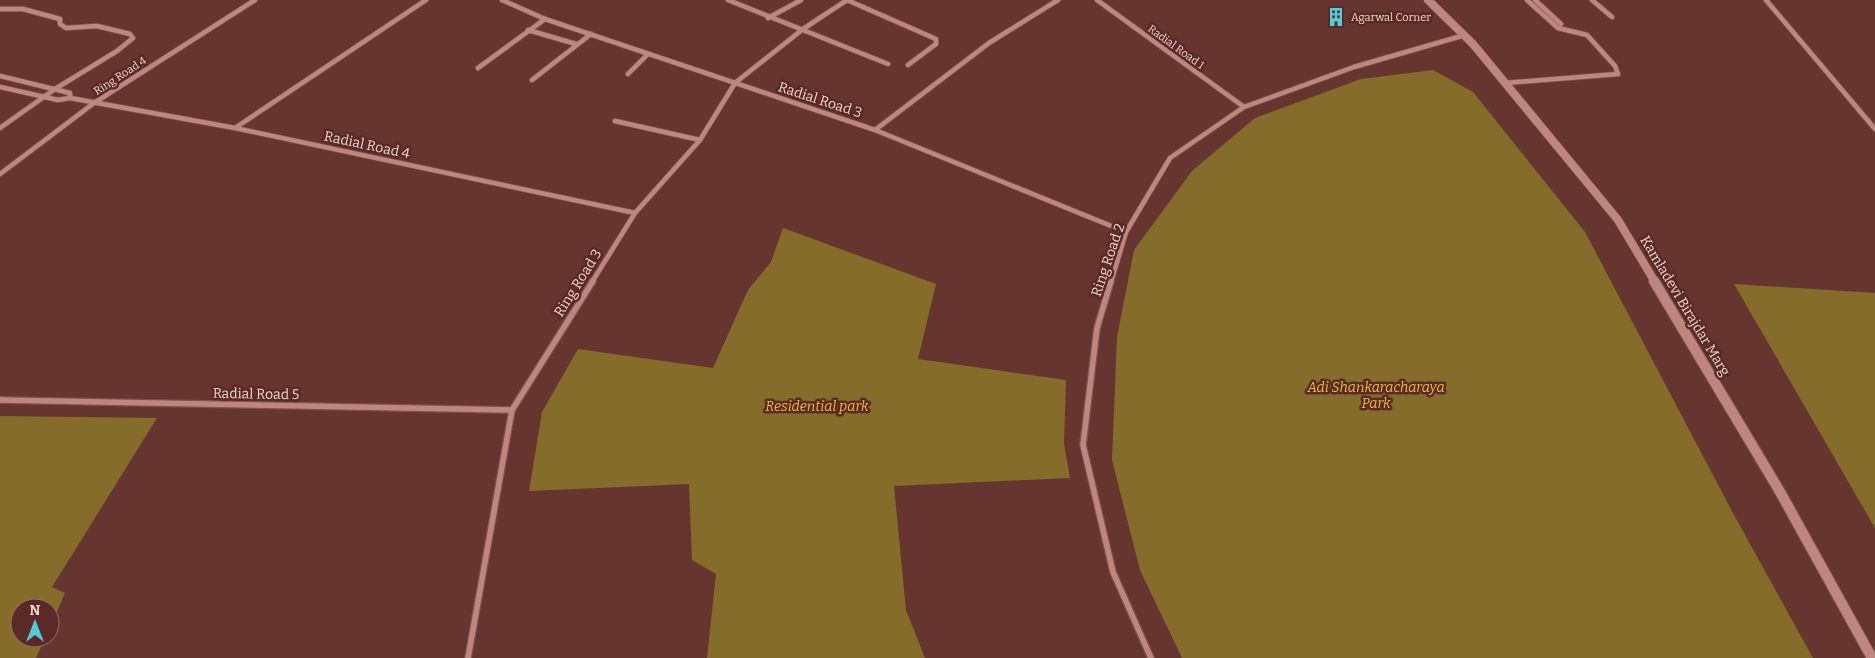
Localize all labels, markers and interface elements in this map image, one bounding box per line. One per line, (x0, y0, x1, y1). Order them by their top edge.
building icon: Agarwal Corner (1325, 6, 1347, 28)
place label: Agarwal Corner (1351, 11, 1431, 24)
street label: Radial Road 1 (1145, 22, 1207, 72)
street label: Ring Road 4 (91, 54, 149, 98)
street label: Radial Road 3 (776, 78, 864, 122)
street label: Radial Road 4 (323, 128, 411, 162)
street label: Ring Road 2 (1088, 221, 1128, 299)
street label: Kamladevi Birajdar Marg (1636, 233, 1734, 379)
street label: Ring Road 3 (551, 246, 605, 320)
park label: Adi Shankaracharaya Park (1306, 379, 1445, 412)
street label: Radial Road 5 (213, 385, 299, 403)
park label: Residential park (765, 398, 869, 415)
north arrow (10, 598, 60, 648)
text: N (30, 602, 41, 619)

